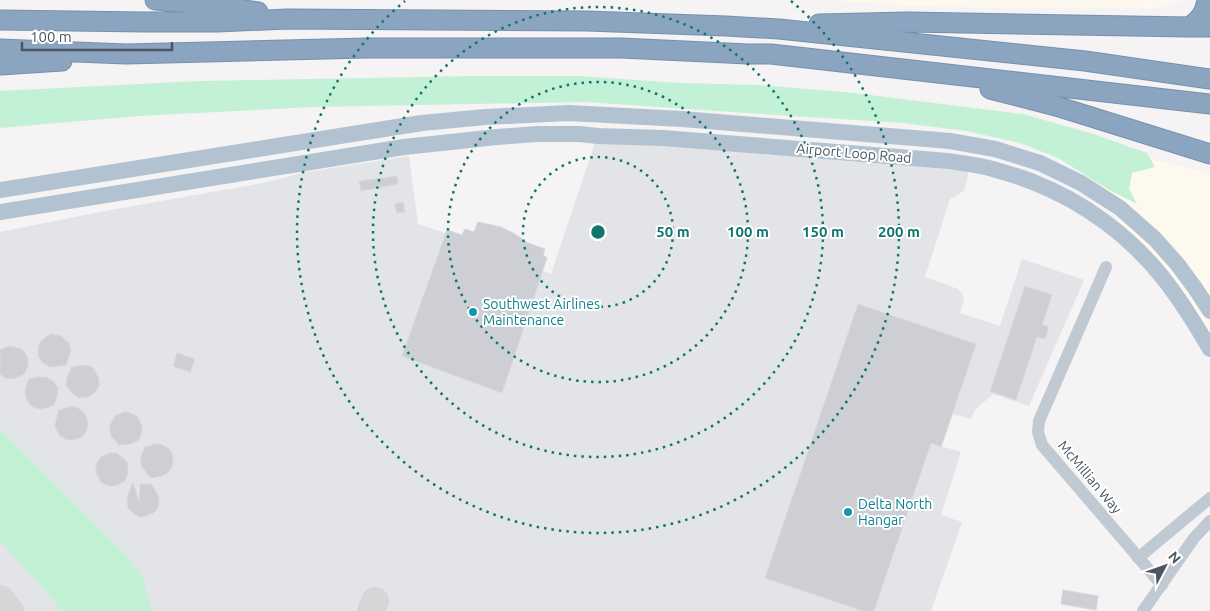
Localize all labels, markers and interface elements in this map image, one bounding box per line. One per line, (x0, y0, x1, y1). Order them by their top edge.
scale bar (22, 20, 172, 52)
text: 100 m (30, 28, 72, 45)
street label: Airport Loop Road (796, 140, 912, 166)
centre of rings (589, 223, 607, 241)
text: 50 m (656, 223, 690, 240)
text: 100 m (727, 223, 769, 240)
text: 150 m (802, 223, 844, 240)
text: 200 m (878, 223, 920, 240)
place label: Southwest Airlines Maintenance (483, 296, 600, 328)
marker: Southwest Airlines Maintenance (467, 306, 479, 318)
street label: McMillian Way (1055, 437, 1125, 517)
place label: Delta North Hangar (858, 496, 932, 528)
marker: Delta North Hangar (842, 506, 854, 518)
north arrow (1140, 541, 1190, 591)
text: N (1165, 548, 1184, 567)

